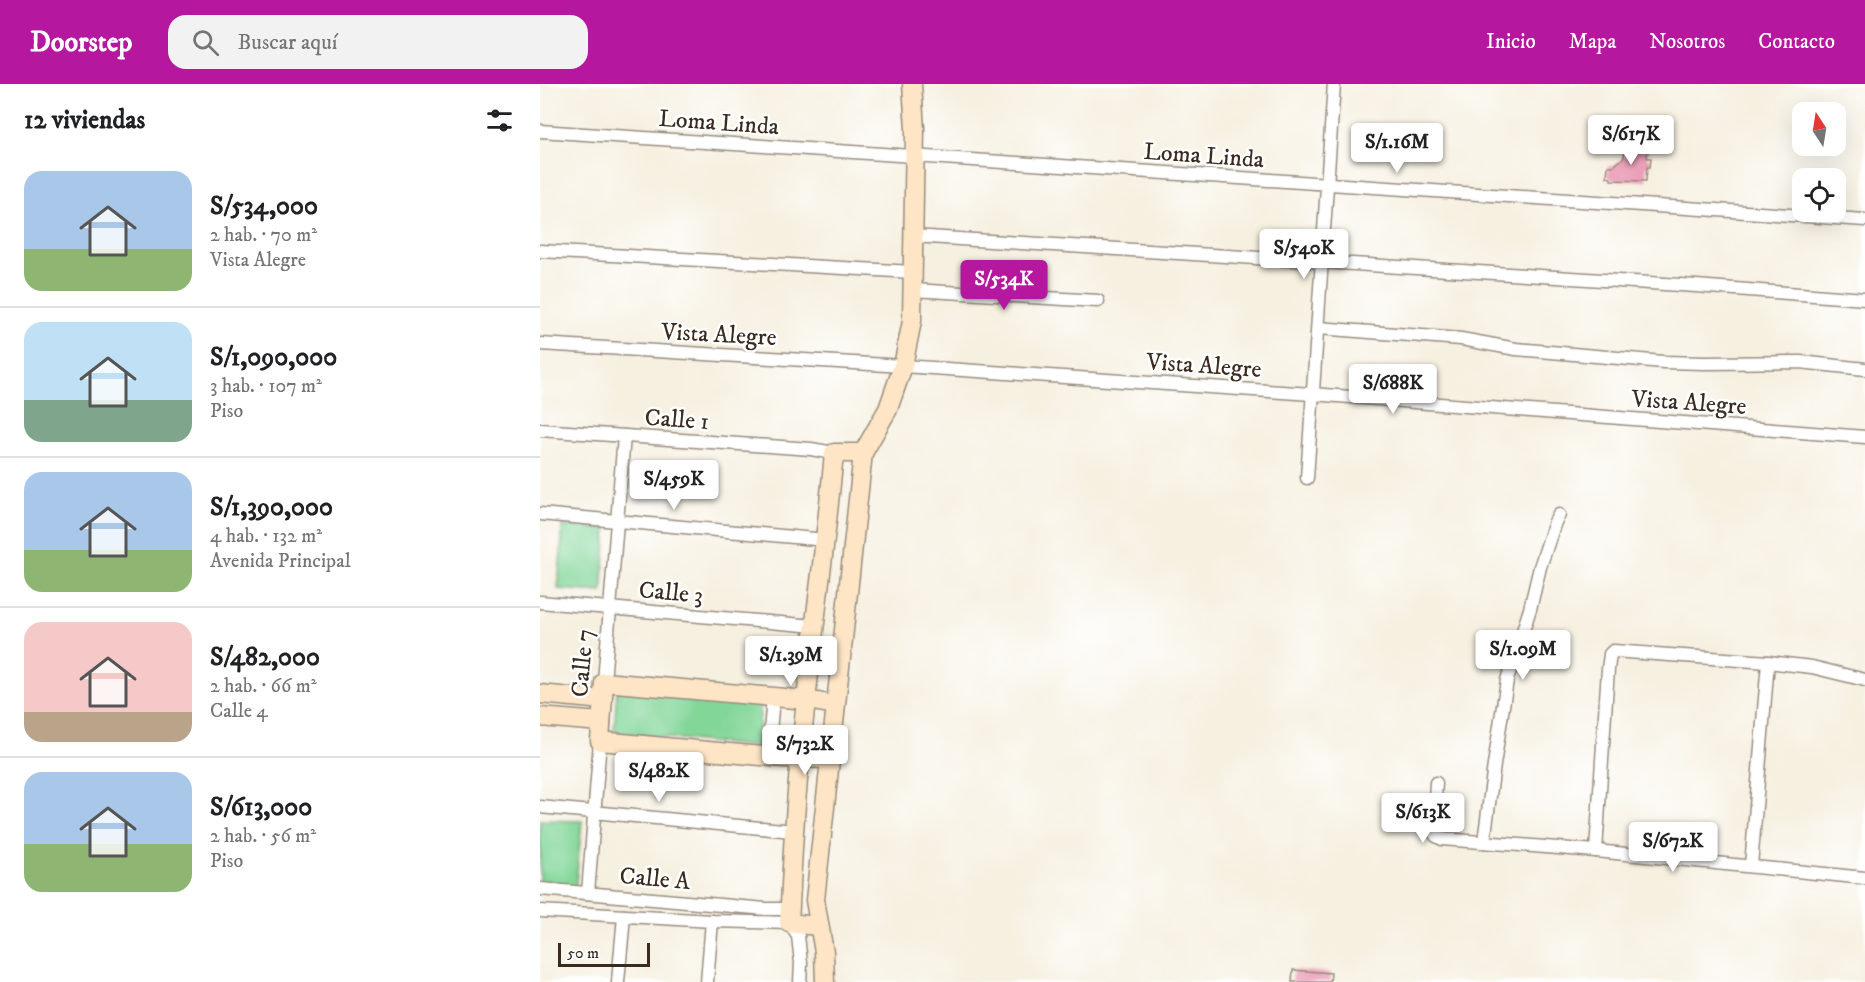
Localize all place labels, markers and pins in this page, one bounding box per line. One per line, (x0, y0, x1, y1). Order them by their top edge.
pin: S/617K (1582, 115, 1680, 166)
pin: S/1.16M (1342, 123, 1452, 174)
pin: S/540K (1255, 229, 1353, 280)
pin: S/534K (955, 260, 1053, 311)
pin: S/688K (1344, 364, 1442, 415)
pin: S/459K (625, 460, 723, 511)
pin: S/1.09M (1468, 630, 1578, 681)
pin: S/1.39M (736, 636, 846, 687)
pin: S/732K (756, 725, 854, 776)
pin: S/482K (610, 752, 708, 803)
pin: S/613K (1374, 793, 1472, 844)
pin: S/672K (1624, 822, 1722, 873)

